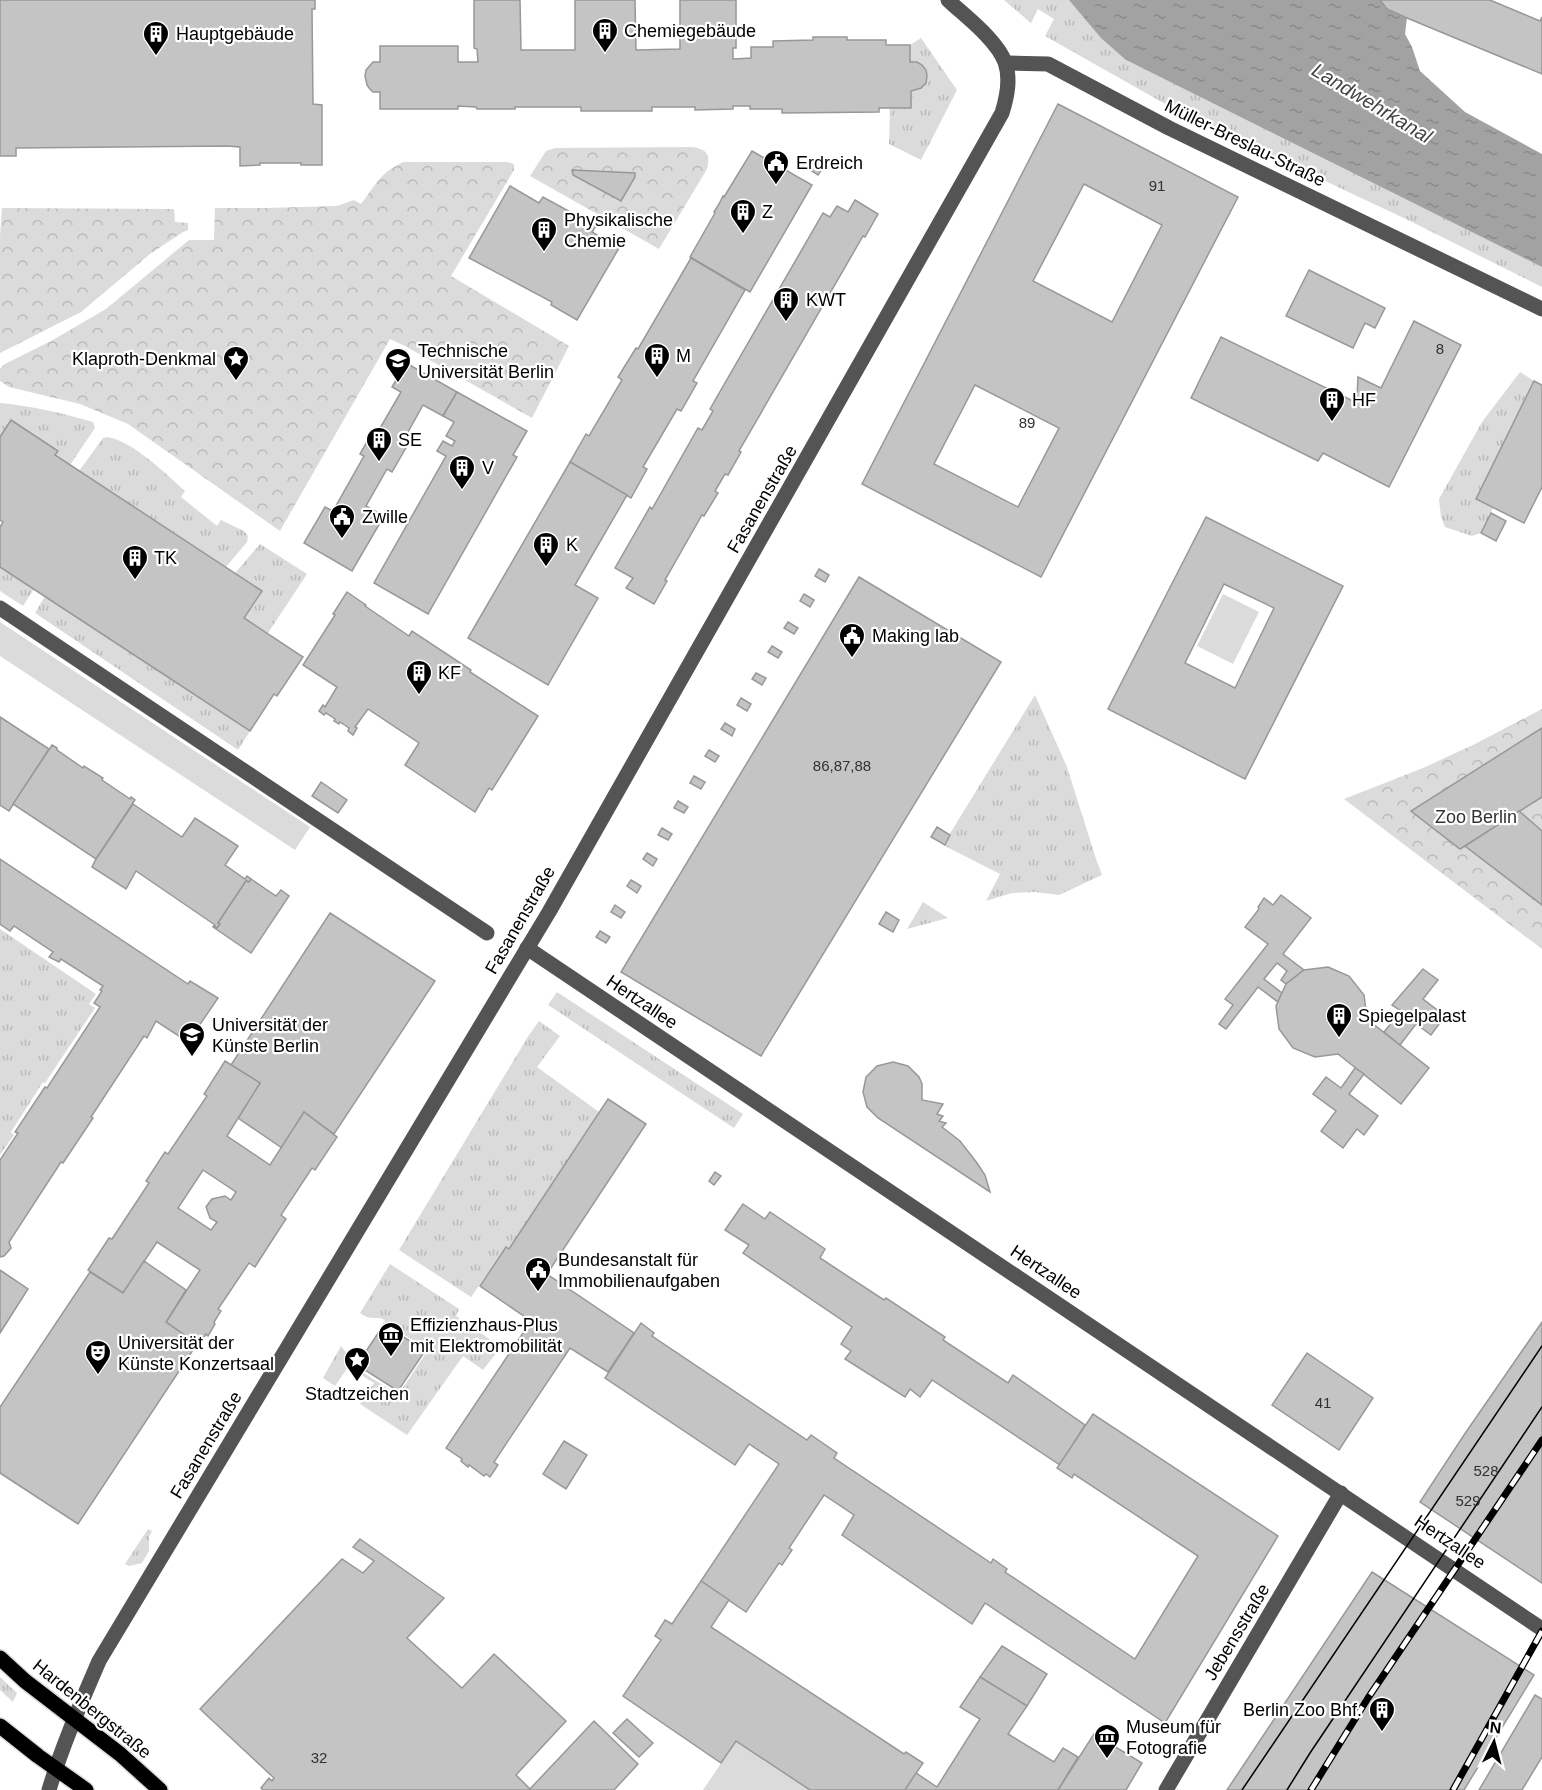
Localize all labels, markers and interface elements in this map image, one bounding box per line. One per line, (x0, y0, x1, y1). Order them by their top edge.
building icon: Chemiegebäude (590, 16, 620, 54)
building icon: Hauptgebäude (141, 19, 171, 57)
place label: Chemiegebäude (624, 21, 756, 41)
place label: Hauptgebäude (176, 24, 294, 44)
water label: Landwehrkanal (1308, 59, 1436, 148)
street label: Müller-Breslau-Straße (1162, 95, 1328, 191)
public building icon: Erdreich (761, 148, 791, 186)
place label: Erdreich (796, 153, 863, 173)
house number: 91 (1149, 177, 1165, 194)
building icon: Z (728, 197, 758, 235)
place label: Z (762, 202, 773, 222)
place label: Physikalische Chemie (564, 210, 673, 251)
building icon: Physikalische Chemie (529, 215, 559, 253)
building icon: KWT (771, 285, 801, 323)
place label: KWT (806, 290, 846, 310)
house number: 8 (1436, 340, 1444, 357)
place label: Technische Universität Berlin (418, 341, 554, 382)
building icon: M (642, 341, 672, 379)
place icon: Klaproth-Denkmal (221, 344, 251, 382)
school or university icon: Technische Universität Berlin (383, 346, 413, 384)
place label: M (676, 346, 691, 366)
place label: Klaproth-Denkmal (72, 349, 216, 369)
building icon: HF (1317, 385, 1347, 423)
place label: HF (1352, 390, 1376, 410)
house number: 89 (1019, 414, 1035, 431)
building icon: SE (364, 425, 394, 463)
place label: SE (398, 430, 422, 450)
street label: Fasanenstraße (723, 442, 801, 556)
building icon: V (447, 453, 477, 491)
place label: V (482, 458, 494, 478)
public building icon: Zwille (327, 502, 357, 540)
place label: Zwille (362, 507, 408, 527)
building icon: K (531, 530, 561, 568)
place label: K (566, 535, 578, 555)
building icon: TK (120, 543, 150, 581)
place label: TK (154, 548, 177, 568)
public building icon: Making lab (837, 621, 867, 659)
place label: Making lab (872, 626, 959, 646)
building icon: KF (404, 658, 434, 696)
place label: KF (438, 663, 461, 683)
house number: 86,87,88 (813, 757, 871, 774)
park label: Zoo Berlin (1435, 807, 1517, 827)
street label: Fasanenstraße (481, 863, 559, 977)
street label: Hertzallee (603, 971, 681, 1033)
building icon: Spiegelpalast (1324, 1001, 1354, 1039)
place label: Spiegelpalast (1358, 1006, 1466, 1026)
place label: Universität der Künste Berlin (212, 1015, 328, 1056)
school or university icon: Universität der Künste Berlin (177, 1020, 207, 1058)
street label: Hertzallee (1007, 1241, 1085, 1303)
place label: Bundesanstalt für Immobilienaufgaben (558, 1250, 720, 1291)
public building icon: Bundesanstalt für Immobilienaufgaben (523, 1255, 553, 1293)
place label: Effizienzhaus-Plus mit Elektromobilität (410, 1315, 562, 1356)
museum icon: Effizienzhaus-Plus mit Elektromobilität (376, 1320, 406, 1358)
place label: Universität der Künste Konzertsaal (118, 1333, 274, 1374)
theatre icon: Universität der Künste Konzertsaal (83, 1338, 113, 1376)
place icon: Stadtzeichen (342, 1345, 372, 1383)
place label: Stadtzeichen (305, 1384, 409, 1404)
street label: Fasanenstraße (166, 1388, 246, 1502)
house number: 41 (1315, 1394, 1331, 1411)
house number: 528 (1473, 1462, 1499, 1479)
house number: 529 (1455, 1492, 1481, 1509)
street label: Hertzallee (1411, 1511, 1489, 1573)
street label: Jebensstraße (1200, 1580, 1274, 1684)
street label: Hardenbergstraße (29, 1655, 155, 1763)
building icon: Berlin Zoo Bhf. (1367, 1695, 1397, 1733)
place label: Berlin Zoo Bhf. (1243, 1700, 1362, 1720)
north arrow (1464, 1712, 1524, 1772)
place label: Museum für Fotografie (1126, 1717, 1221, 1758)
text: N (1489, 1719, 1502, 1737)
museum icon: Museum für Fotografie (1092, 1722, 1122, 1760)
house number: 32 (311, 1749, 327, 1766)

